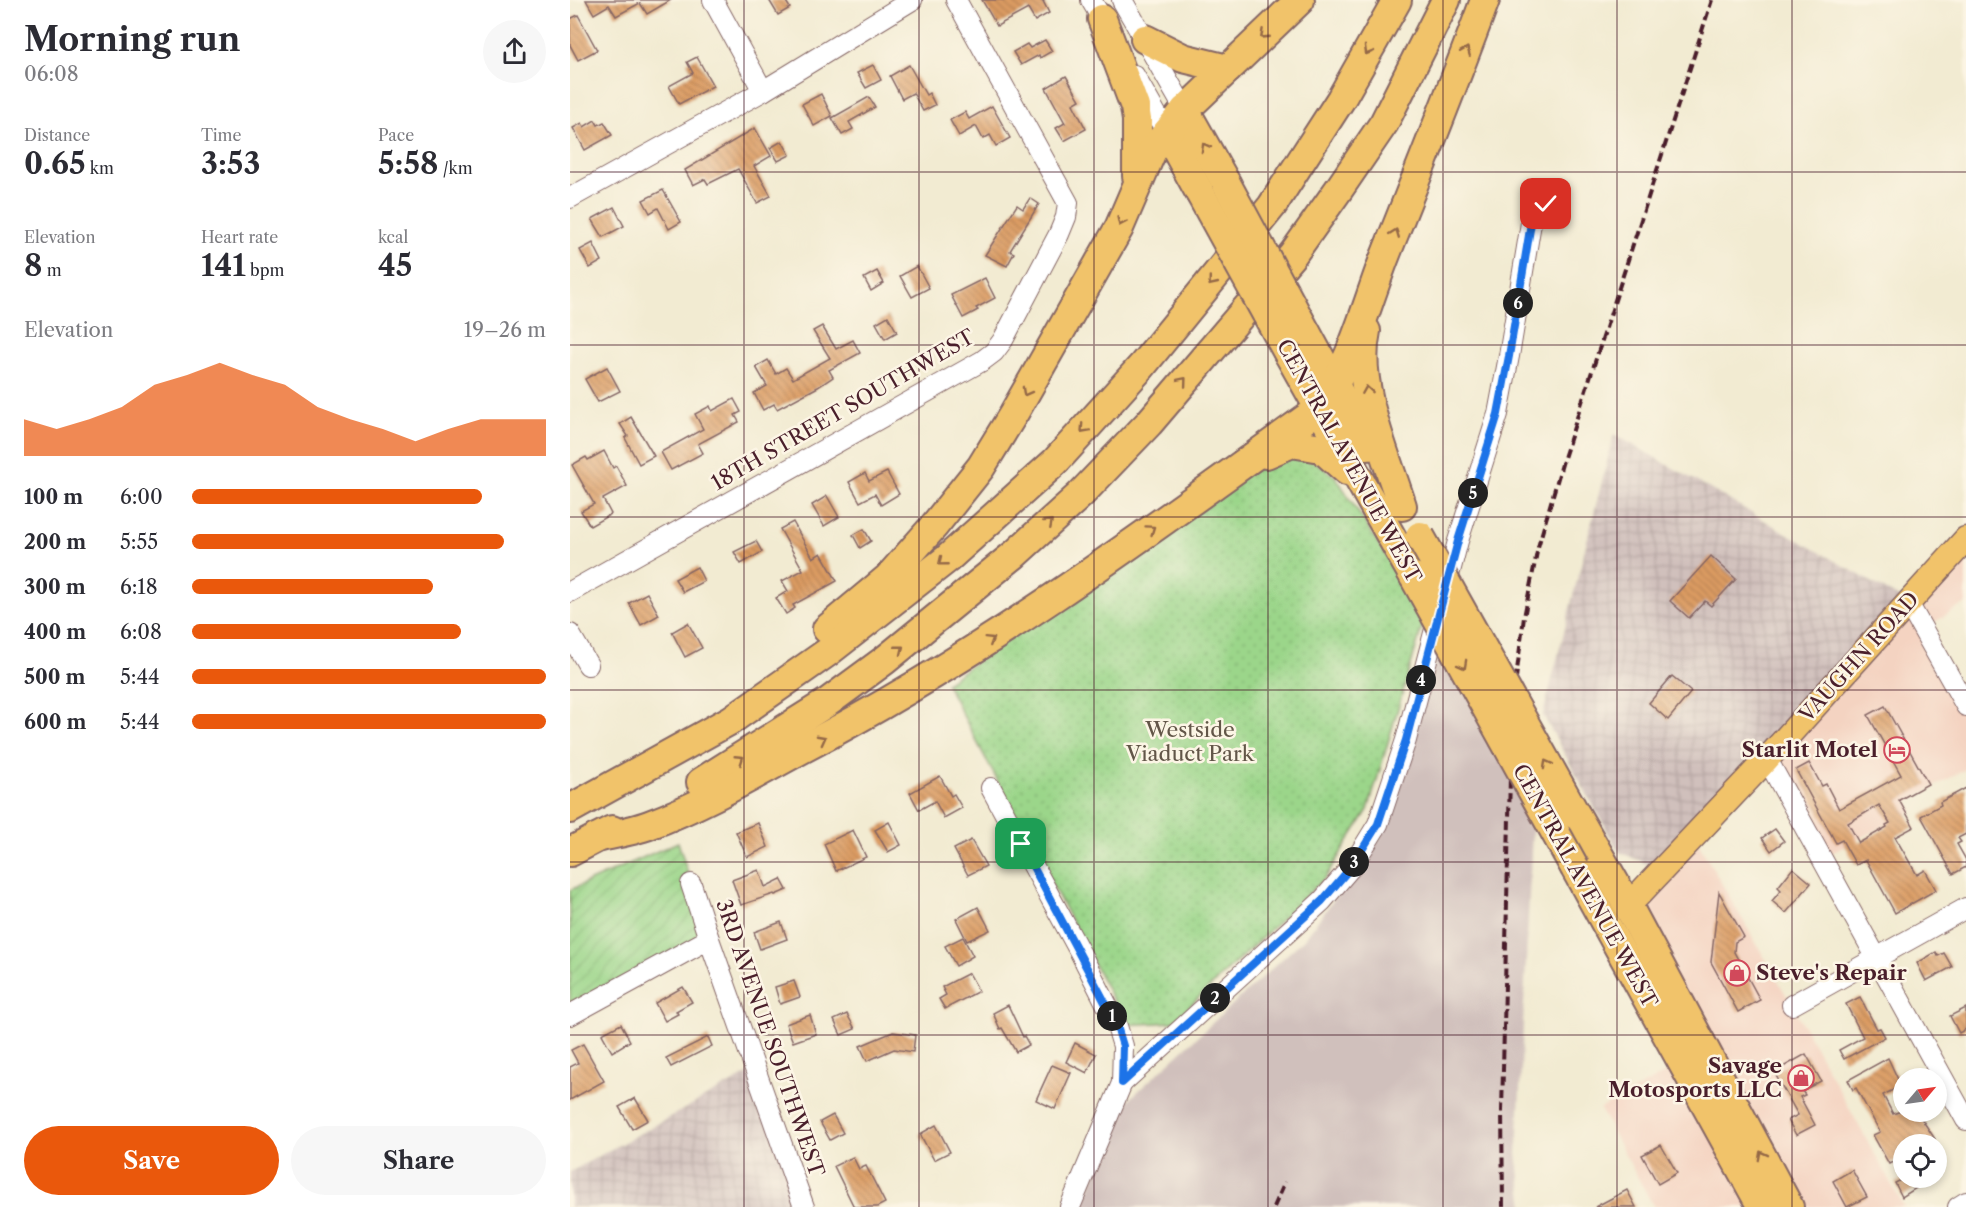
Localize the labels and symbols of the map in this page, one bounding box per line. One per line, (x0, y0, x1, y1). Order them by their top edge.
one-way arrow (1261, 28, 1271, 39)
one-way arrow (1364, 45, 1375, 55)
one-way arrow (1459, 47, 1471, 58)
one-way arrow (1201, 142, 1213, 153)
pin (1520, 178, 1571, 229)
one-way arrow (1117, 215, 1129, 226)
one-way arrow (1387, 228, 1400, 239)
one-way arrow (1208, 275, 1219, 286)
pin: 6 (1503, 288, 1533, 318)
street label: 18TH STREET SOUTHWEST (707, 324, 979, 495)
street label: CENTRAL AVENUE WEST (1272, 335, 1427, 587)
one-way arrow (1176, 377, 1187, 388)
one-way arrow (1361, 385, 1374, 395)
one-way arrow (1022, 386, 1033, 396)
one-way arrow (1081, 422, 1092, 433)
pin: 5 (1458, 478, 1488, 508)
one-way arrow (1042, 519, 1053, 530)
one-way arrow (1144, 525, 1155, 536)
one-way arrow (938, 555, 949, 566)
street label: VAUGHN ROAD (1793, 586, 1924, 728)
one-way arrow (984, 635, 994, 647)
one-way arrow (893, 645, 904, 656)
one-way arrow (1456, 659, 1467, 669)
pin: 4 (1406, 665, 1436, 695)
park label: Westside Viaduct Park (1125, 717, 1255, 766)
one-way arrow (816, 735, 826, 746)
hotel icon: Starlit Motel (1882, 735, 1912, 765)
place label: Starlit Motel (1742, 737, 1878, 762)
one-way arrow (733, 755, 744, 766)
street label: CENTRAL AVENUE WEST (1508, 760, 1663, 1012)
one-way arrow (1543, 760, 1555, 770)
pin (995, 818, 1046, 869)
pin: 3 (1339, 847, 1369, 877)
street label: 3RD AVENUE SOUTHWEST (711, 896, 830, 1180)
shop icon: Steve's Repair (1722, 958, 1752, 988)
place label: Steve's Repair (1756, 960, 1907, 985)
pin: 2 (1200, 983, 1230, 1013)
pin: 1 (1097, 1001, 1127, 1031)
place label: Savage Motosports LLC (1608, 1053, 1782, 1102)
shop icon: Savage Motosports LLC (1786, 1063, 1816, 1093)
north arrow (1893, 1068, 1947, 1122)
one-way arrow (1757, 1151, 1769, 1162)

